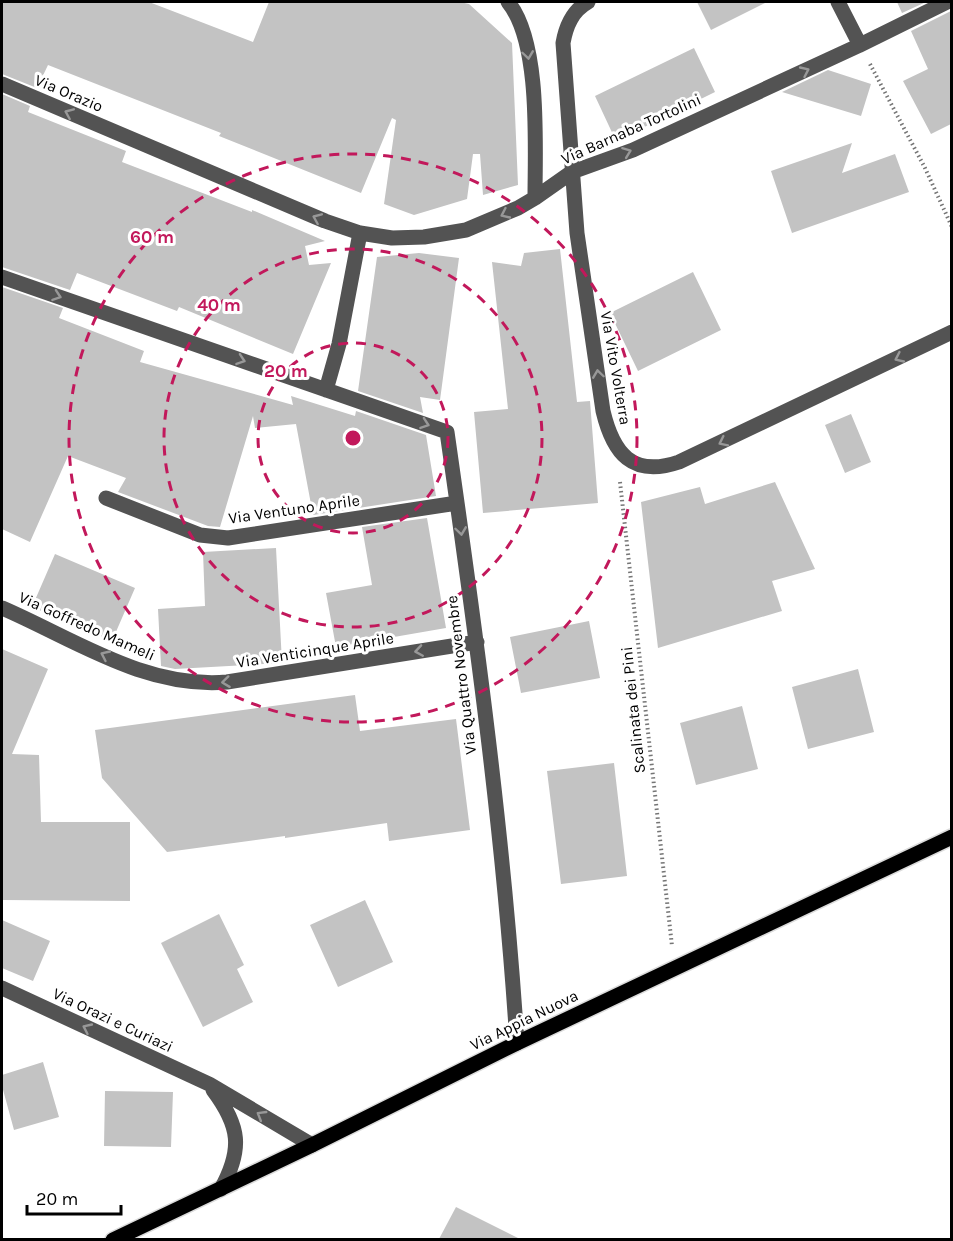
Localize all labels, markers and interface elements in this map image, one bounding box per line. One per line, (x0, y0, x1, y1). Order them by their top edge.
one-way arrow (522, 51, 534, 60)
one-way arrow (798, 66, 809, 78)
street label: Via Orazio (32, 70, 106, 116)
street label: Via Barnaba Tortolini (558, 90, 704, 168)
one-way arrow (64, 108, 75, 120)
one-way arrow (621, 147, 632, 159)
one-way arrow (501, 207, 512, 219)
one-way arrow (313, 213, 324, 225)
text: 60 m (130, 226, 174, 248)
one-way arrow (51, 289, 62, 302)
text: 40 m (197, 294, 241, 316)
street label: Via Vito Volterra (597, 310, 635, 426)
one-way arrow (894, 350, 905, 362)
one-way arrow (235, 353, 246, 366)
text: 20 m (264, 360, 308, 382)
one-way arrow (592, 370, 604, 379)
one-way arrow (419, 417, 430, 429)
centre of rings (343, 428, 363, 448)
one-way arrow (718, 434, 729, 446)
street label: Via Ventuno Aprile (227, 490, 361, 528)
one-way arrow (455, 526, 467, 536)
street label: Via Goffredo Mameli (16, 587, 158, 665)
street label: Via Quattro Novembre (442, 594, 480, 756)
street label: Via Venticinque Aprile (235, 628, 395, 672)
one-way arrow (414, 644, 424, 657)
street label: Scalinata dei Pini (617, 646, 649, 774)
one-way arrow (100, 651, 111, 663)
one-way arrow (222, 675, 231, 688)
street label: Via Orazi e Curiazi (50, 984, 176, 1056)
street label: Via Appia Nuova (467, 986, 581, 1054)
one-way arrow (83, 1023, 94, 1035)
one-way arrow (257, 1111, 267, 1122)
scale bar (27, 1178, 122, 1216)
text: 20 m (36, 1188, 78, 1210)

